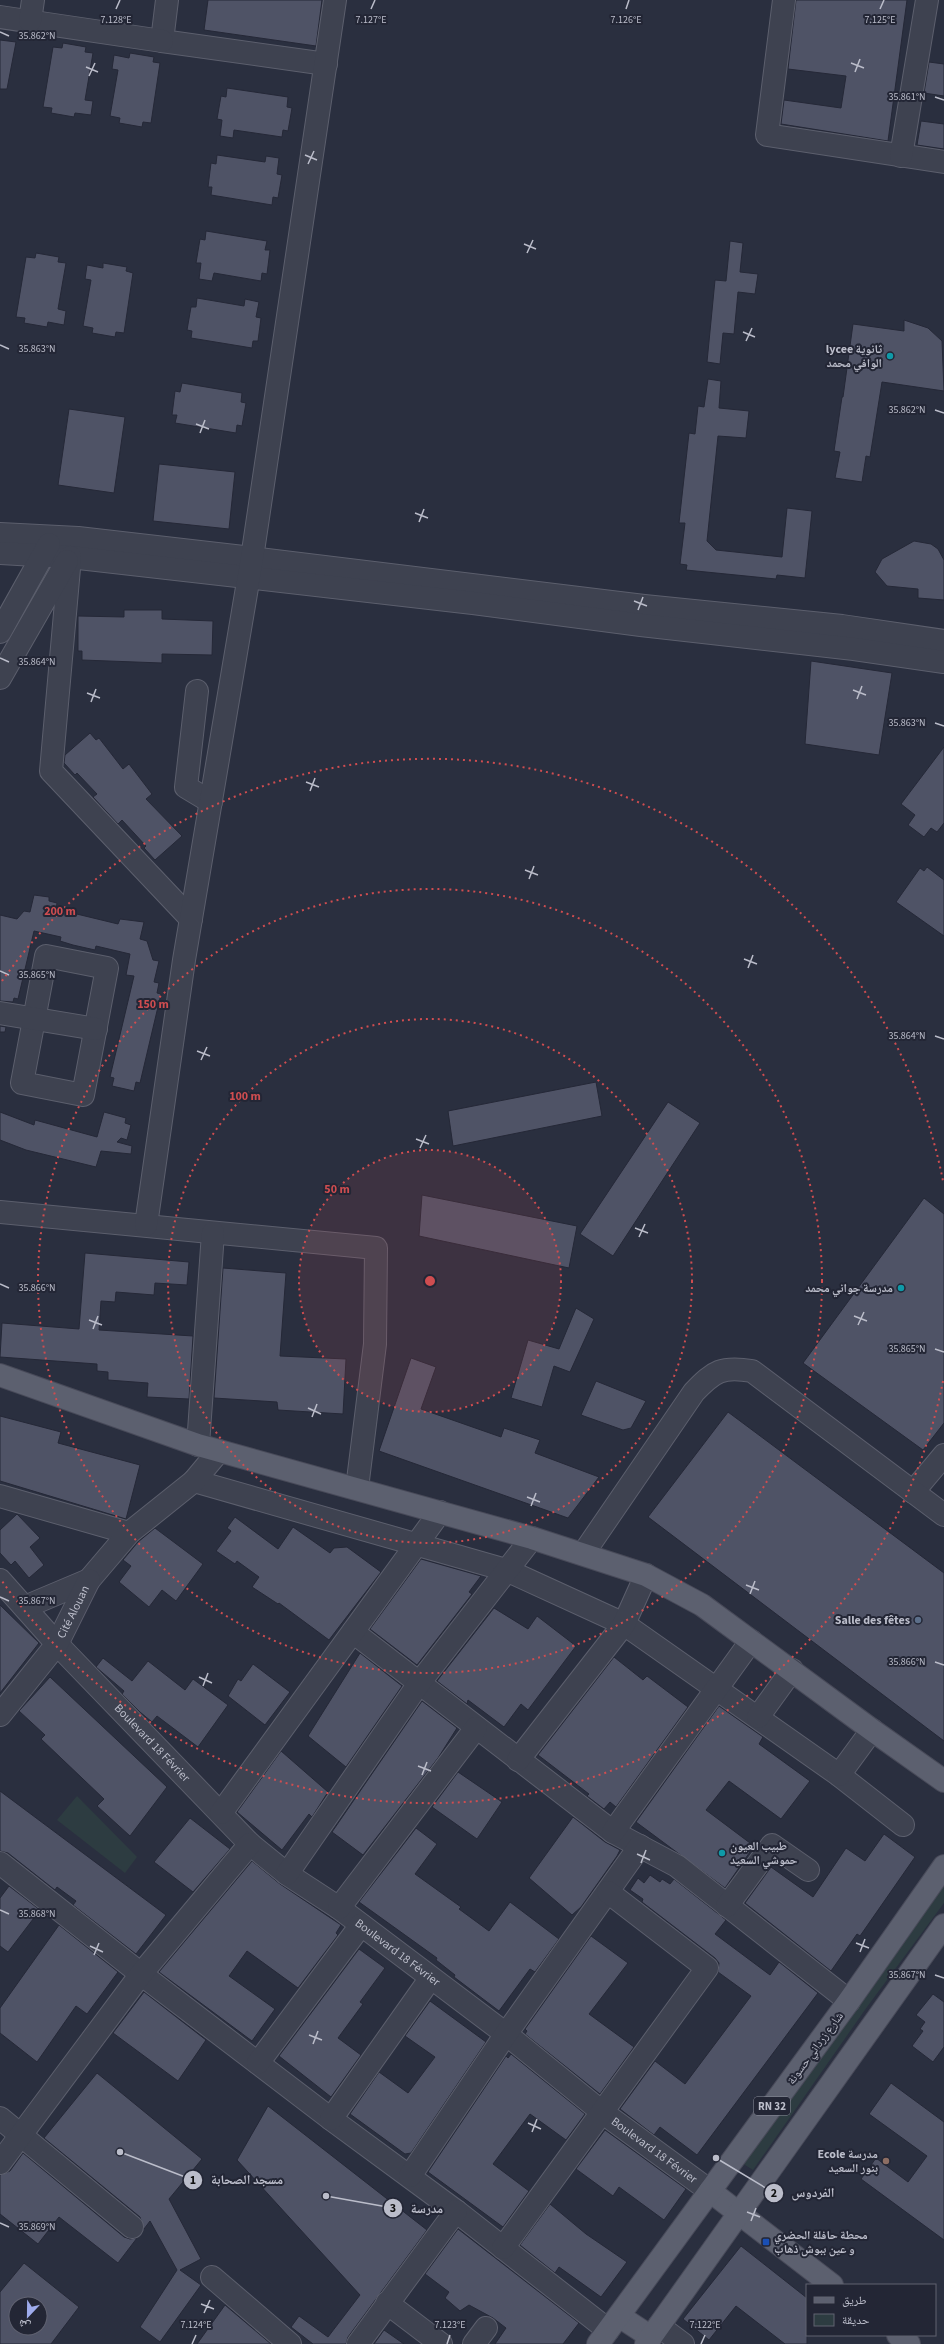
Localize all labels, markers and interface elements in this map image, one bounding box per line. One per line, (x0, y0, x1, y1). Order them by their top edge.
text: 7.128°E (101, 13, 131, 27)
text: 7.127°E (356, 13, 386, 27)
text: 7.126°E (611, 13, 641, 27)
text: 7.125°E (865, 13, 895, 27)
text: 35.862°N (18, 29, 56, 43)
text: 35.861°N (888, 90, 926, 104)
place label: lycee ثانوية الوافي محمد (826, 341, 883, 373)
text: 35.863°N (18, 342, 56, 356)
marker: lycee ثانوية الوافي محمد (885, 351, 895, 361)
text: 35.862°N (888, 403, 926, 417)
text: 35.864°N (18, 655, 56, 669)
text: 35.863°N (888, 716, 926, 730)
text: 200 m (44, 903, 76, 920)
text: 35.865°N (18, 968, 56, 982)
text: 150 m (137, 996, 169, 1013)
text: 35.864°N (888, 1029, 926, 1043)
text: 100 m (229, 1088, 261, 1105)
text: 50 m (324, 1181, 350, 1198)
centre of rings (423, 1274, 437, 1288)
place label: مدرسة جواني محمد (805, 1280, 893, 1298)
text: 35.866°N (18, 1281, 56, 1295)
marker: مدرسة جواني محمد (896, 1283, 906, 1293)
text: 35.865°N (888, 1342, 926, 1356)
street label: Cité Alouan (53, 1583, 94, 1642)
text: 35.867°N (18, 1594, 56, 1608)
place label: Salle des fêtes (835, 1612, 910, 1629)
marker: Salle des fêtes (913, 1615, 923, 1625)
text: 35.866°N (888, 1655, 926, 1669)
street label: Boulevard 18 Février (110, 1700, 194, 1787)
place label: طبيب العيون حموشي السعيد (730, 1838, 798, 1870)
marker: طبيب العيون حموشي السعيد (717, 1848, 727, 1858)
text: 35.868°N (18, 1907, 56, 1921)
street label: Boulevard 18 Février (351, 1915, 444, 1991)
text: 35.867°N (888, 1968, 926, 1982)
street label: شارع زرداني حسونة (783, 2008, 849, 2089)
road number: RN 32 (754, 2097, 790, 2115)
street label: Boulevard 18 Février (607, 2113, 701, 2188)
place label: Ecole مدرسة بنور السعيد (818, 2146, 878, 2177)
marker: Ecole مدرسة بنور السعيد (881, 2156, 891, 2166)
callout: مسجد الصحابة (183, 2167, 291, 2192)
text: مسجد الصحابة (211, 2171, 283, 2189)
text: 1 (190, 2172, 196, 2189)
callout: الفردوس (764, 2180, 843, 2205)
text: الفردوس (792, 2184, 834, 2202)
text: 2 (771, 2185, 777, 2202)
callout: مدرسة (383, 2196, 452, 2221)
text: 3 (390, 2200, 396, 2217)
text: مدرسة (411, 2200, 443, 2218)
text: 35.869°N (18, 2220, 56, 2234)
place label: محطة حافلة الحضري و عين ببوش ذهاب (774, 2227, 868, 2258)
marker: محطة حافلة الحضري و عين ببوش ذهاب (761, 2237, 771, 2247)
legend (806, 2284, 936, 2336)
text: طريق (842, 2292, 867, 2309)
north arrow (8, 2296, 48, 2336)
text: حديقة (842, 2312, 870, 2329)
text: ش (16, 2316, 33, 2334)
text: 7.124°E (181, 2318, 211, 2332)
text: 7.123°E (435, 2318, 465, 2332)
text: 7.122°E (690, 2318, 720, 2332)

